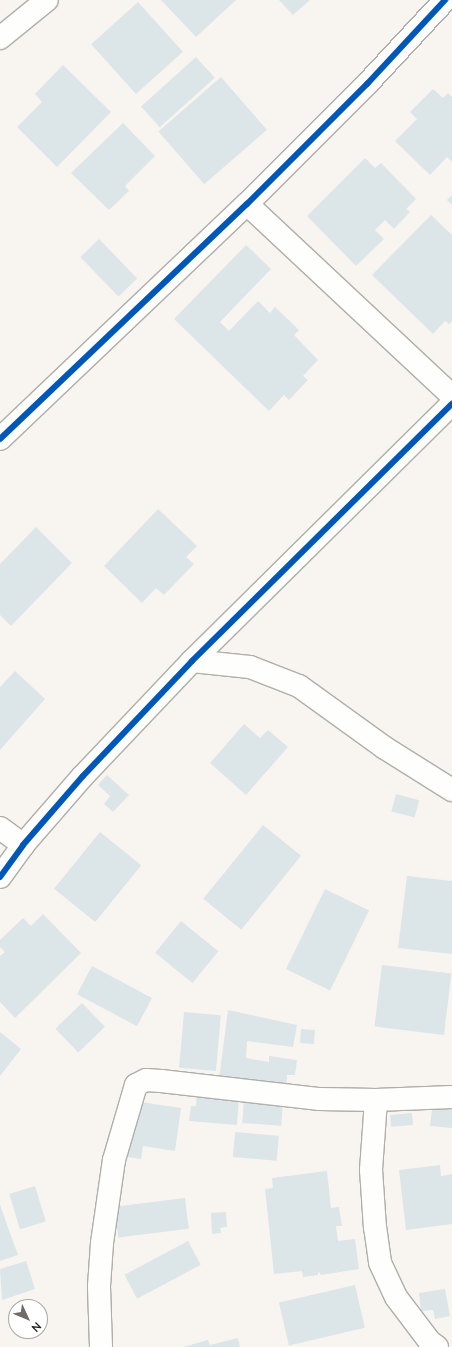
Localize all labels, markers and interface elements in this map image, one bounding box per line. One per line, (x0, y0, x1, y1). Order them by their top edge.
north arrow (8, 1299, 48, 1339)
text: N (28, 1319, 45, 1335)

